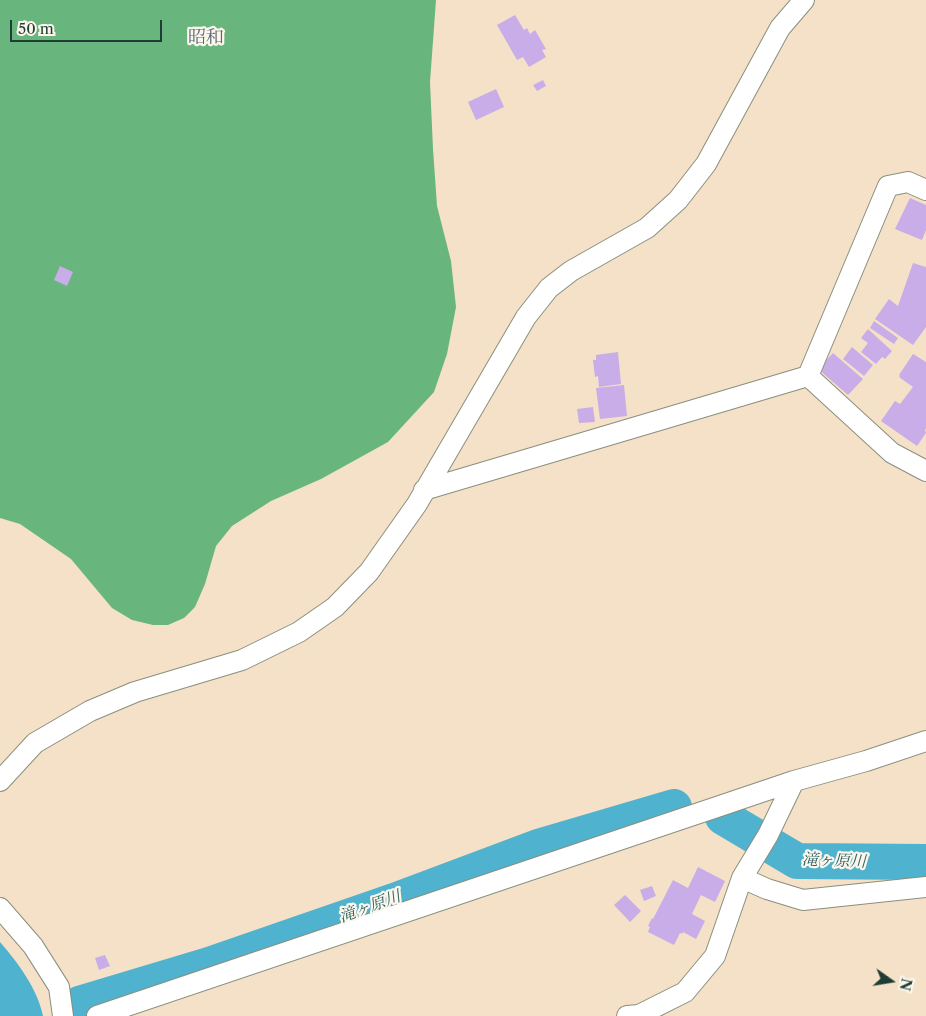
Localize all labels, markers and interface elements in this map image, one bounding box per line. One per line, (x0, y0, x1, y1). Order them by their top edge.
scale bar (12, 10, 165, 42)
text: 50 m (18, 19, 54, 38)
district label: 昭和 (188, 27, 224, 49)
water label: 滝ヶ原川 (802, 850, 866, 872)
water label: 滝ヶ原川 (337, 887, 403, 927)
north arrow (866, 956, 916, 1006)
text: N (895, 976, 916, 992)

